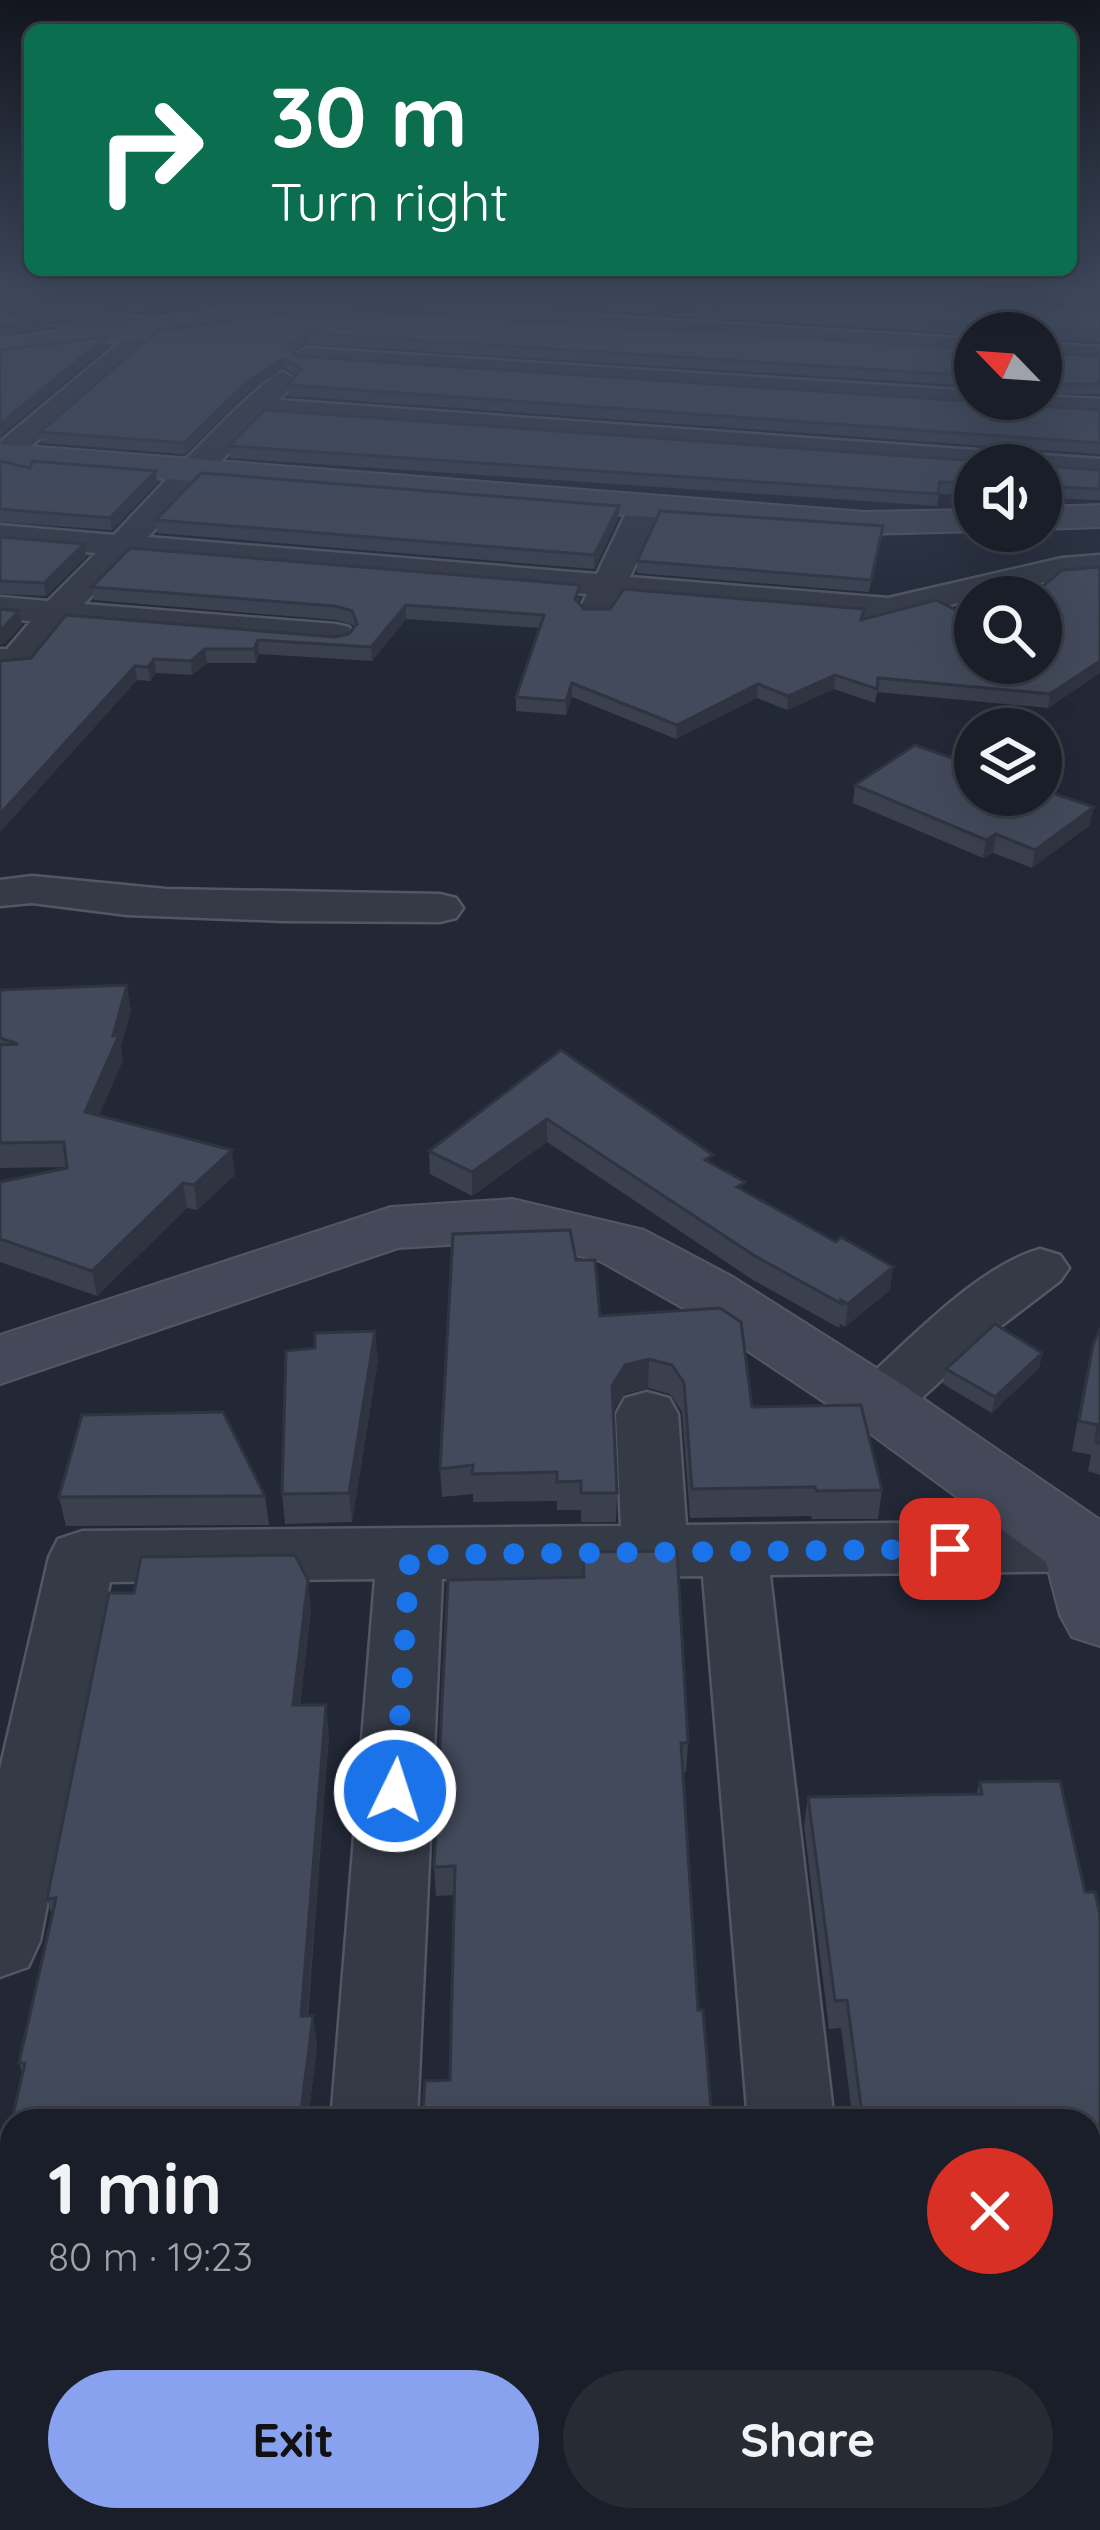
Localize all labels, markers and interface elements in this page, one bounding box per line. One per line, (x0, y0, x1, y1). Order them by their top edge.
text: 30 m (270, 63, 468, 168)
icon: right (72, 72, 228, 228)
text: Turn right (270, 167, 509, 235)
north arrow (954, 312, 1062, 420)
map controls (954, 312, 1062, 816)
button: sound (954, 444, 1062, 552)
button: search (954, 576, 1062, 684)
button: layers (954, 708, 1062, 816)
pin (899, 1498, 1001, 1600)
icon: arrive (917, 1516, 983, 1582)
position arrow (332, 1728, 458, 1854)
text: 1 min (48, 2142, 222, 2232)
button: close (927, 2148, 1053, 2274)
text: 80 m · 19:23 (48, 2232, 253, 2281)
button: Exit (48, 2370, 539, 2508)
button: Share (563, 2370, 1053, 2508)

